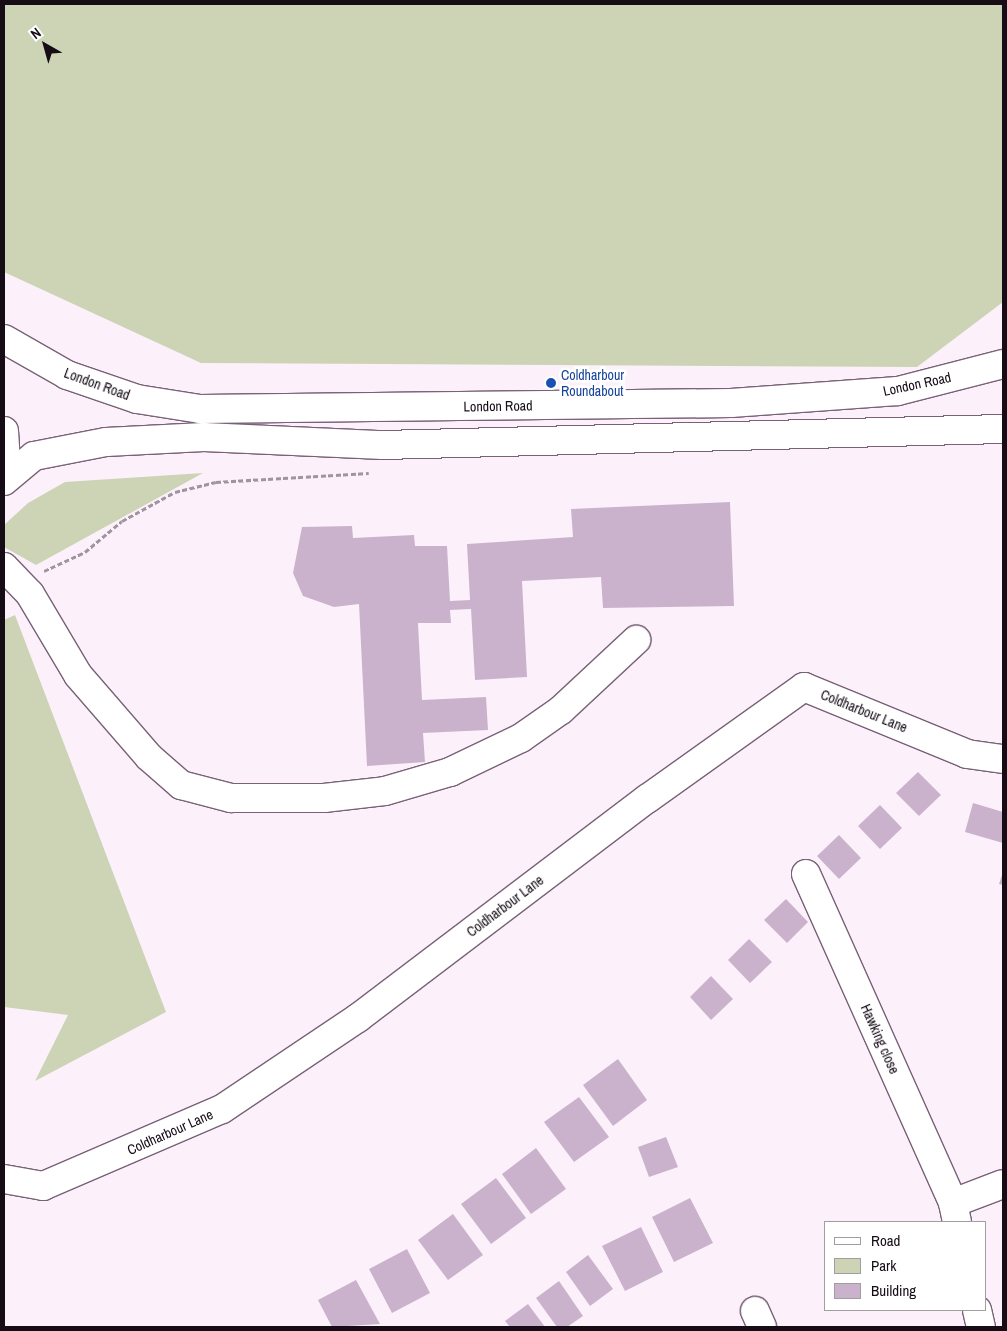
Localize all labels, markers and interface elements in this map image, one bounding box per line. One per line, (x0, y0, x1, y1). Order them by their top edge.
north arrow (20, 20, 70, 70)
text: N (27, 24, 45, 43)
street label: London Road (62, 364, 132, 404)
place label: Coldharbour Roundabout (561, 367, 624, 400)
street label: London Road (882, 369, 952, 399)
marker: Coldharbour Roundabout (545, 377, 557, 389)
street label: London Road (463, 397, 533, 415)
street label: Coldharbour Lane (818, 686, 910, 736)
street label: Coldharbour Lane (463, 872, 547, 940)
street label: Hawking close (857, 1001, 903, 1077)
street label: Coldharbour Lane (125, 1106, 215, 1158)
legend (824, 1221, 987, 1311)
text: Road (871, 1230, 900, 1251)
text: Park (871, 1255, 896, 1276)
text: Building (871, 1280, 916, 1301)

